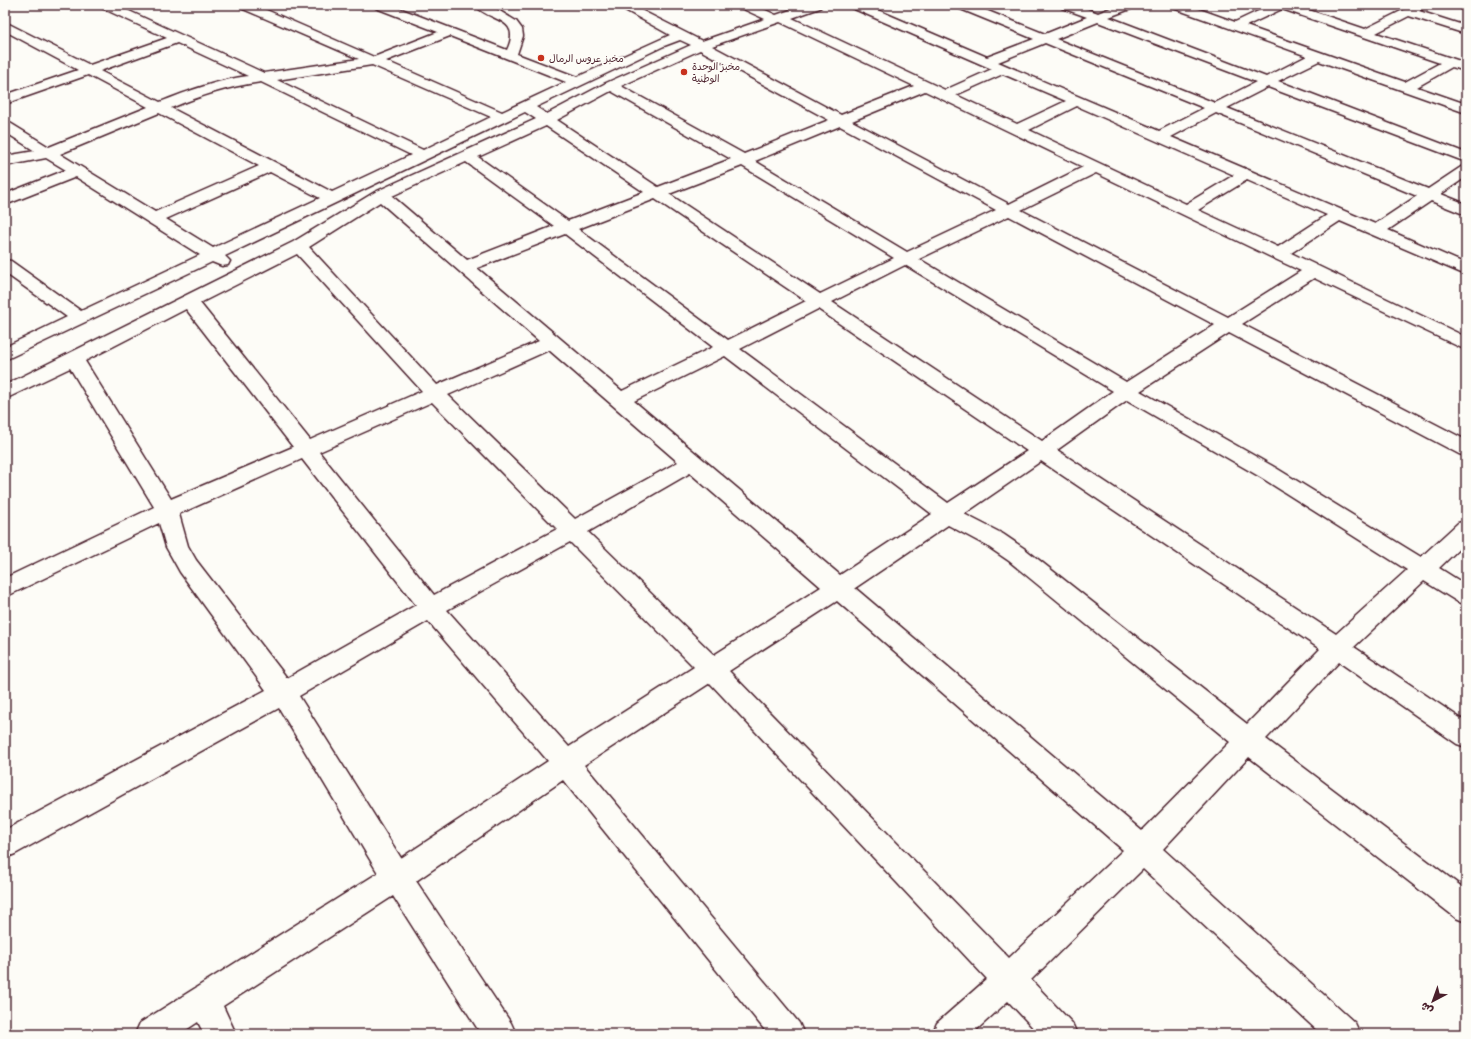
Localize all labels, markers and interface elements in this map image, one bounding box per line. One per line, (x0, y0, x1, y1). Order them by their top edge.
marker: مخبز عروس الرمال (536, 53, 546, 63)
place label: مخبز عروس الرمال (549, 54, 624, 66)
place label: مخبز الوحدة الوطنية (692, 62, 740, 86)
marker: مخبز الوحدة الوطنية (679, 67, 689, 77)
north arrow (1413, 981, 1453, 1021)
text: ش (1419, 999, 1436, 1016)

